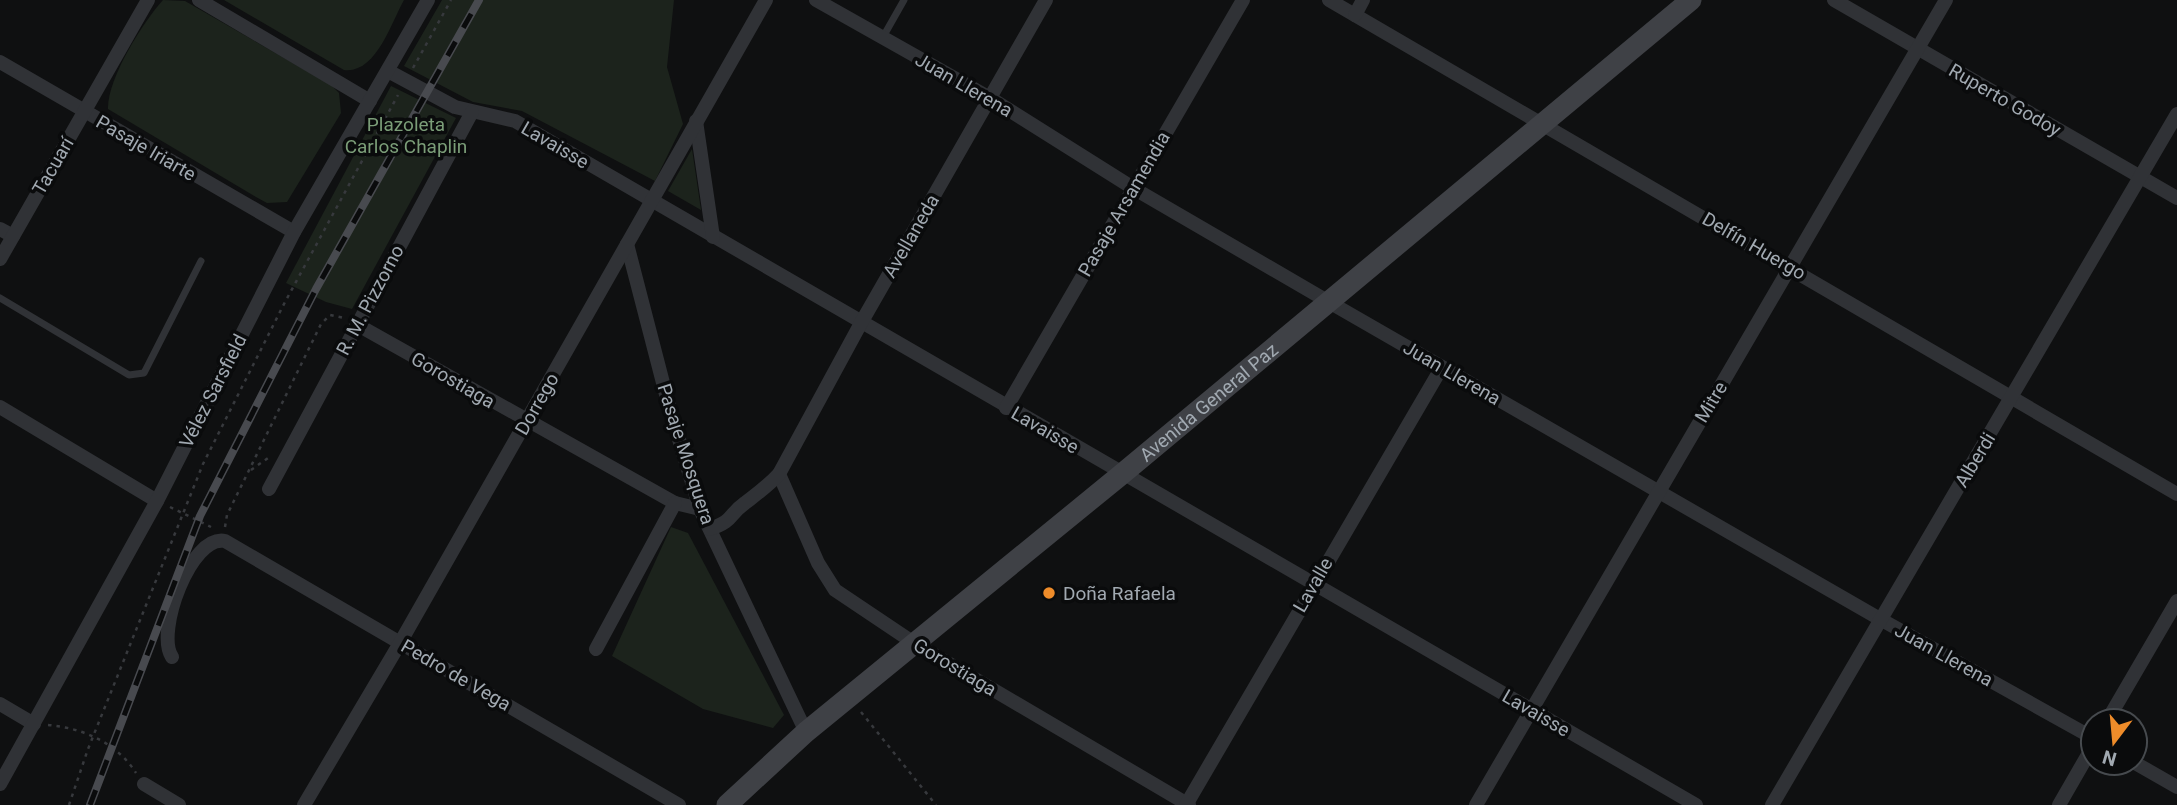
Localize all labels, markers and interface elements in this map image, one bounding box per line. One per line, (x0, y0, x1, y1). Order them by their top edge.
street label: Juan Llerena (911, 48, 1017, 122)
street label: Ruperto Godoy (1945, 59, 2065, 141)
street label: Pasaje Iriarte (92, 110, 200, 186)
park label: Plazoleta Carlos Chaplin (345, 113, 467, 158)
street label: Lavaisse (517, 117, 593, 173)
street label: Pasaje Arsamendia (1073, 127, 1175, 281)
street label: Tacuarí (27, 132, 79, 199)
street label: Avellaneda (878, 190, 944, 282)
street label: Delfín Huergo (1698, 207, 1810, 285)
street label: R. M. Pizzorno (331, 241, 409, 359)
street label: Vélez Sarsfield (175, 330, 251, 452)
street label: Juan Llerena (1399, 336, 1505, 410)
street label: Avenida General Paz (1135, 338, 1282, 466)
street label: Gorostiaga (407, 347, 499, 413)
street label: Dorrego (510, 369, 564, 439)
street label: Mitre (1690, 377, 1732, 427)
street label: Pasaje Mosquera (652, 381, 720, 527)
street label: Lavaisse (1007, 402, 1083, 458)
street label: Alberdi (1950, 429, 2000, 491)
street label: Lavalle (1288, 554, 1338, 616)
place label: Doña Rafaela (1063, 582, 1176, 605)
marker: Doña Rafaela (1041, 585, 1057, 601)
street label: Juan Llerena (1891, 619, 1997, 691)
street label: Gorostiaga (909, 633, 1001, 701)
street label: Pedro de Vega (397, 634, 515, 716)
street label: Lavaisse (1498, 685, 1574, 741)
north arrow (2079, 707, 2149, 777)
text: N (2100, 745, 2119, 771)

